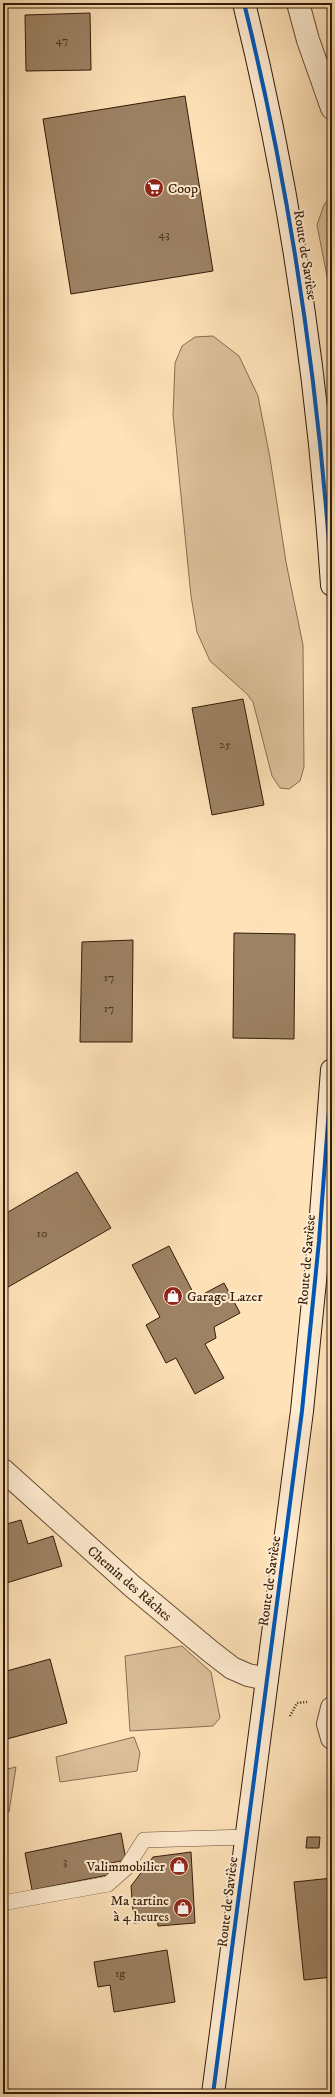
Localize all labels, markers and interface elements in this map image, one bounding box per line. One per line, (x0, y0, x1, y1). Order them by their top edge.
house number: 47 (56, 33, 68, 48)
supermarket icon: Coop (143, 177, 165, 199)
place label: Coop (168, 180, 198, 198)
street label: Route de Savièse (289, 209, 321, 302)
house number: 43 (158, 227, 170, 242)
house number: 25 (219, 737, 231, 752)
house number: 17 (104, 970, 114, 985)
house number: 17 (104, 1001, 114, 1016)
street label: Route de Savièse (294, 1214, 320, 1306)
house number: 10 (37, 1226, 47, 1241)
shop icon: Garage Lazer (162, 1285, 184, 1307)
place label: Garage Lazer (187, 1288, 263, 1306)
street label: Route de Savièse (255, 1535, 285, 1628)
street label: Chemin des Râches (83, 1542, 176, 1626)
house number: 3 (63, 1854, 67, 1869)
shop icon: Valimmobilier (168, 1855, 190, 1877)
street label: Route de Savièse (214, 1856, 243, 1948)
place label: Valimmobilier (85, 1858, 166, 1876)
place label: Ma tartine à 4 heures (110, 1892, 169, 1926)
shop icon: Ma tartine à 4 heures (172, 1897, 194, 1919)
house number: 1g (115, 1966, 125, 1981)

